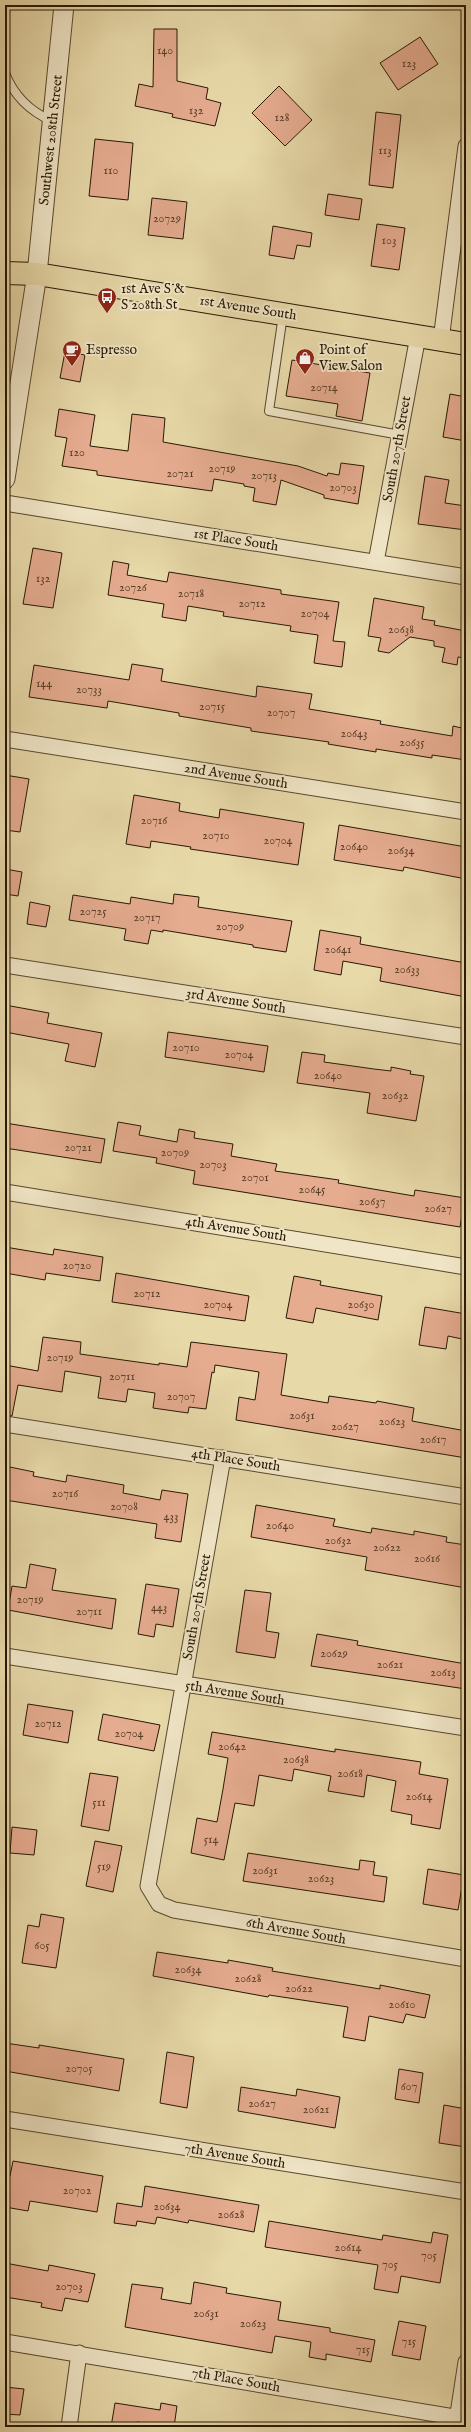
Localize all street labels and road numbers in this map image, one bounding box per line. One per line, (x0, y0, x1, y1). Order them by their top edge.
street label: Southwest 208th Street (35, 74, 67, 206)
street label: 1st Avenue South (198, 291, 298, 325)
street label: South 207th Street (379, 394, 415, 503)
street label: 1st Place South (192, 524, 280, 556)
street label: 2nd Avenue South (183, 759, 290, 793)
street label: 3rd Avenue South (185, 984, 288, 1018)
street label: 4th Avenue South (184, 1212, 288, 1246)
street label: 4th Place South (190, 1444, 282, 1476)
street label: South 207th Street (179, 1552, 215, 1661)
street label: 5th Avenue South (184, 1676, 287, 1710)
street label: 6th Avenue South (245, 1913, 348, 1949)
street label: 7th Avenue South (183, 2139, 287, 2173)
street label: 7th Place South (190, 2363, 282, 2397)

